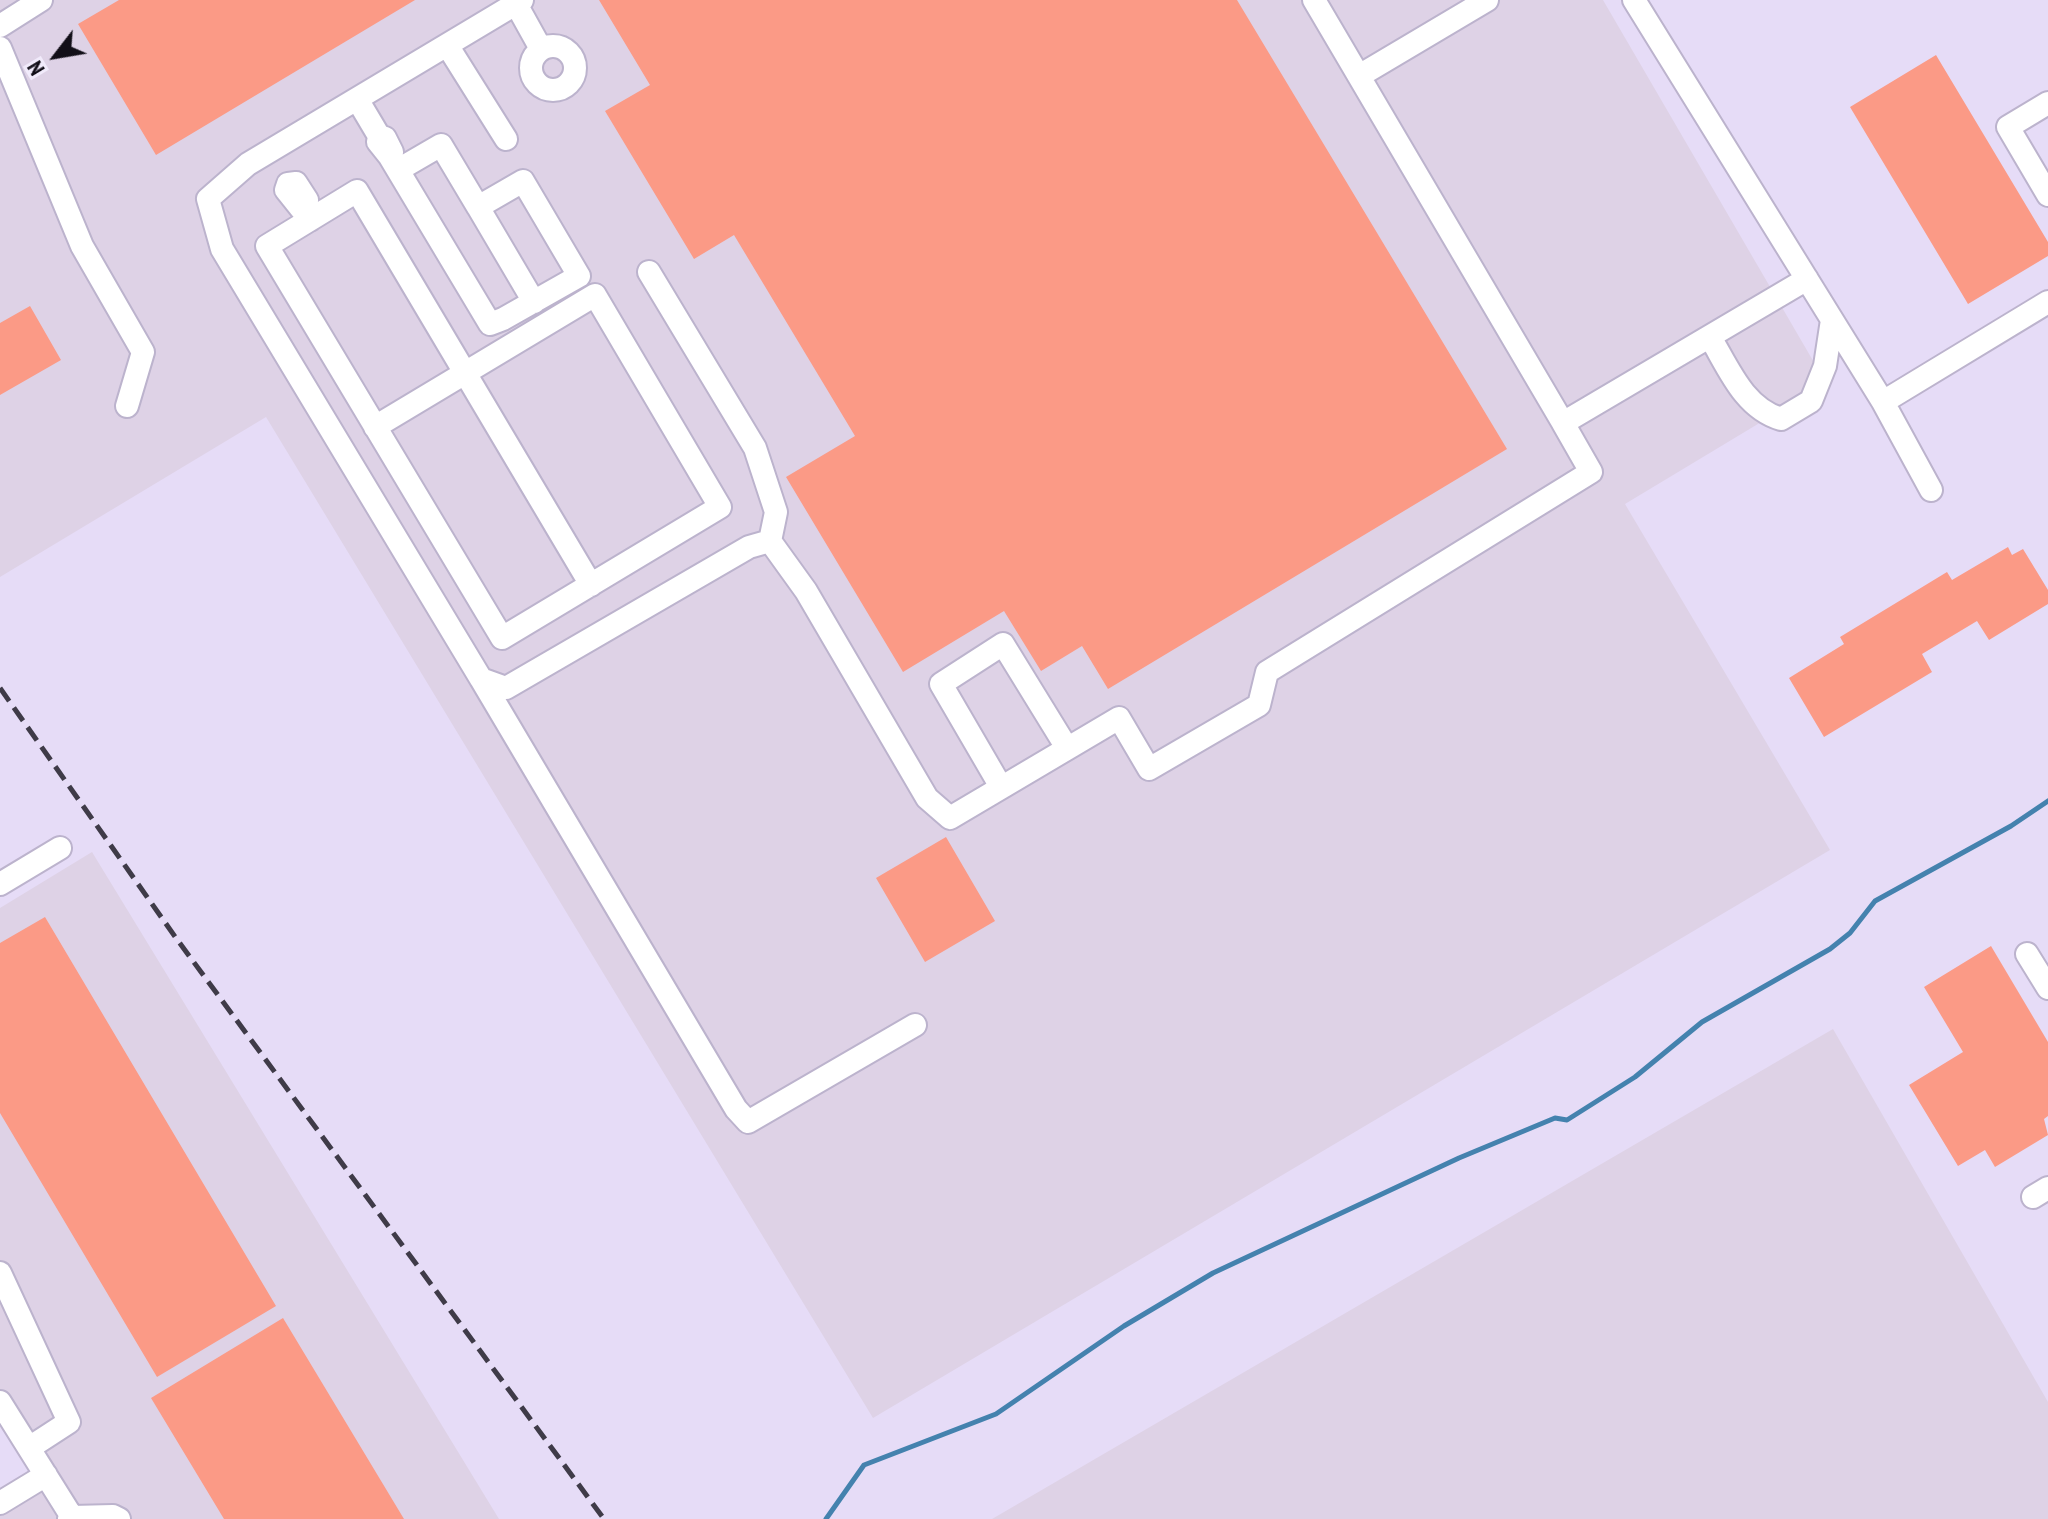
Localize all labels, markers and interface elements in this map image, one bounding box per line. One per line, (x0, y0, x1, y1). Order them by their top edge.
north arrow (16, 16, 96, 96)
text: N (20, 56, 50, 81)

